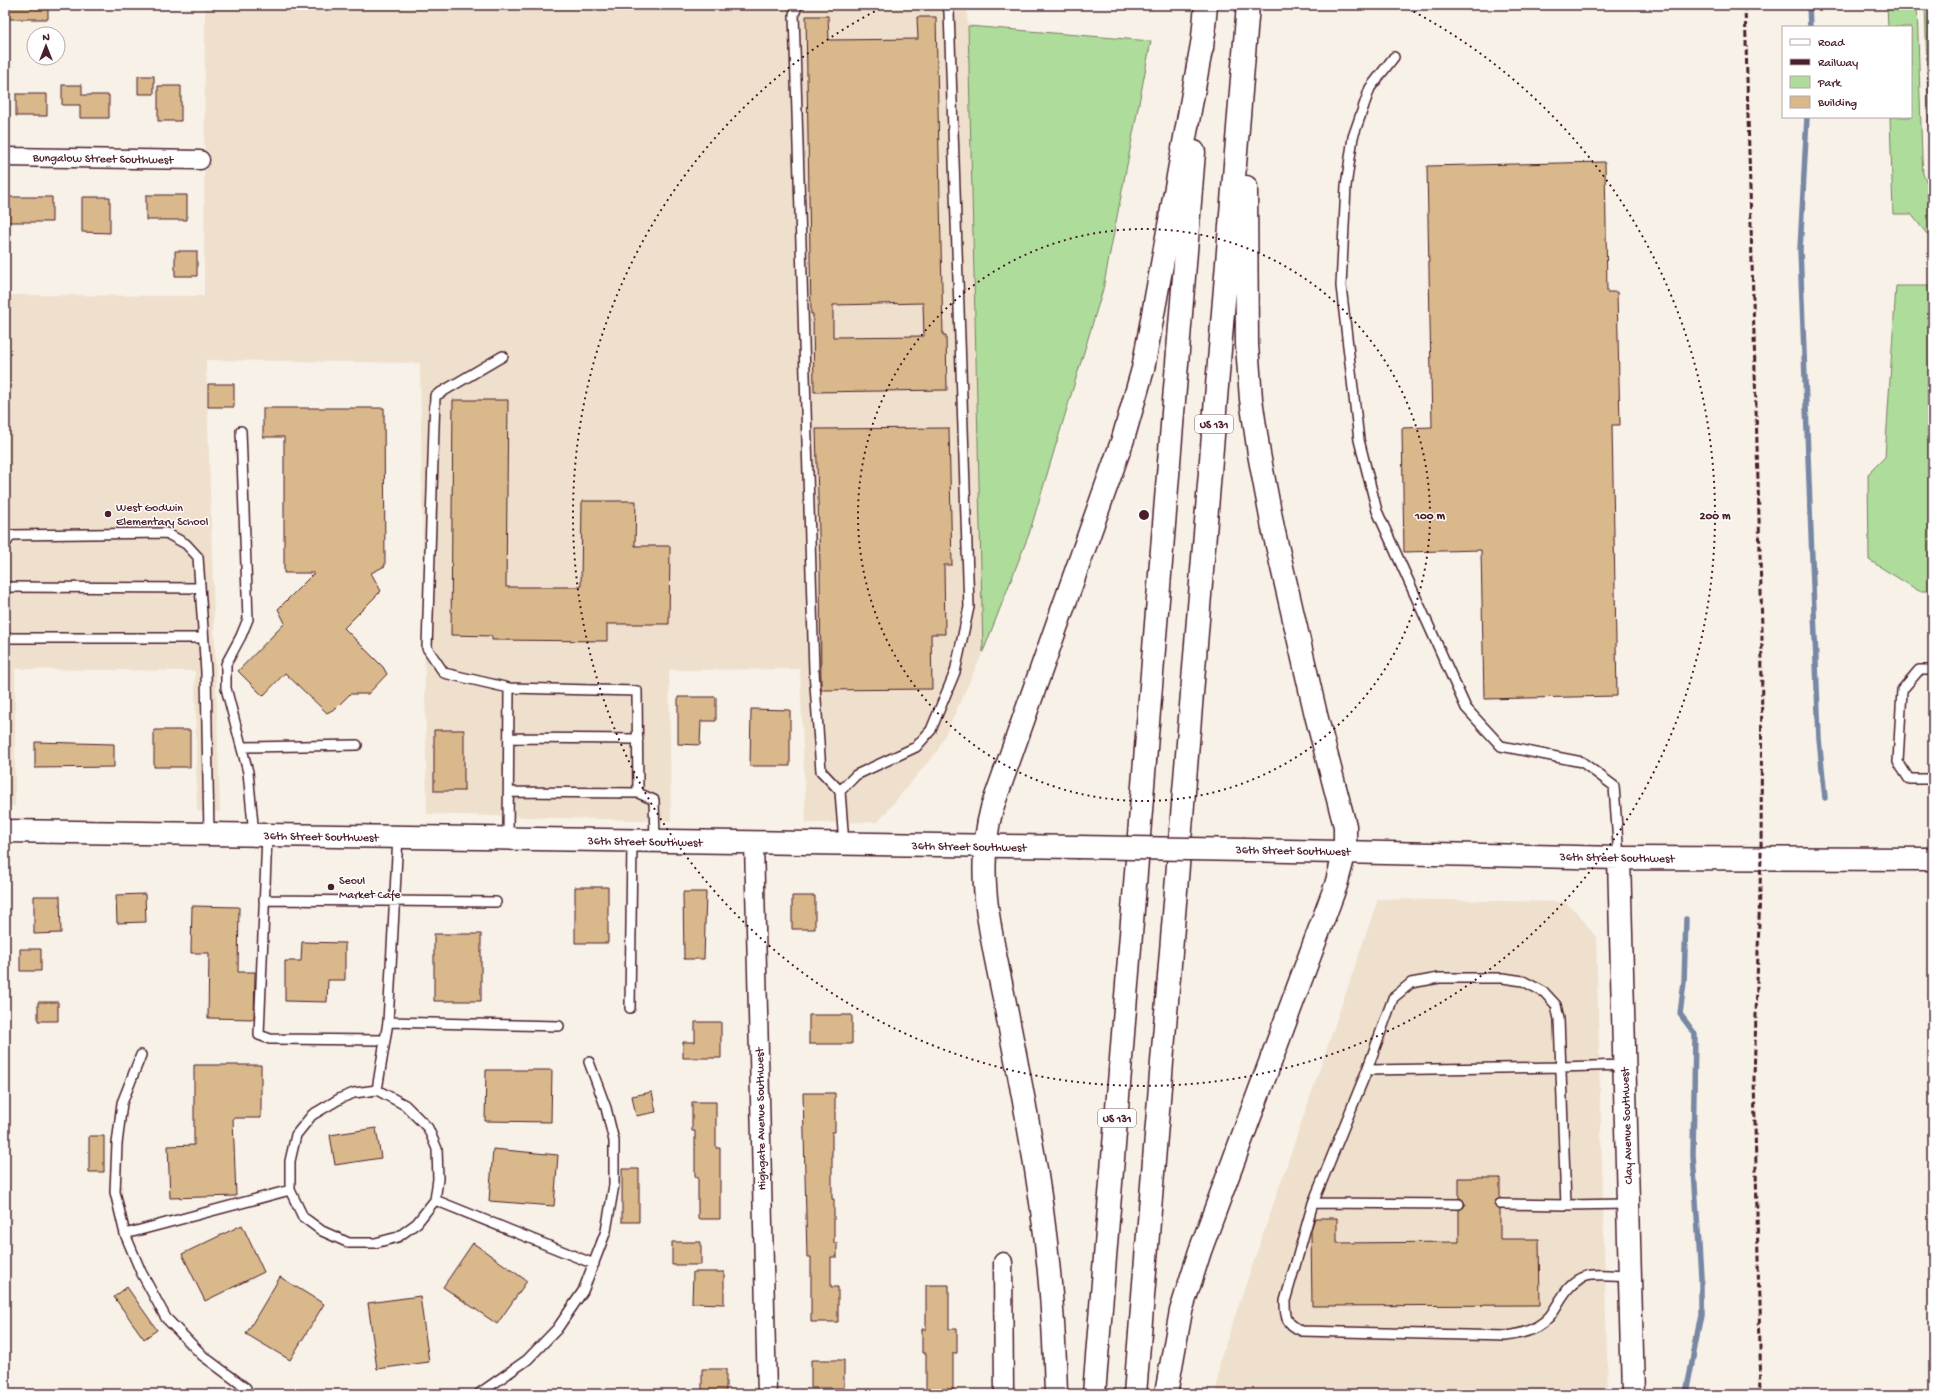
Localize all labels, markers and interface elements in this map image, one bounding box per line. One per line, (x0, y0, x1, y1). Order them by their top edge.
north arrow (26, 26, 66, 66)
legend (1782, 26, 1912, 118)
text: N (42, 32, 50, 44)
text: Road (1818, 37, 1845, 51)
text: Railway (1818, 57, 1858, 71)
text: Park (1817, 77, 1843, 91)
text: Building (1817, 97, 1857, 111)
street label: Bungalow Street Southwest (32, 152, 174, 168)
road number: US 131 (1195, 415, 1233, 433)
place label: West Godwin Elementary School (116, 502, 209, 530)
centre of rings (1137, 508, 1151, 522)
marker: West Godwin Elementary School (103, 509, 113, 519)
text: 100 m (1414, 510, 1445, 524)
text: 200 m (1700, 510, 1731, 524)
street label: 36th Street Southwest (262, 830, 380, 846)
street label: 36th Street Southwest (586, 835, 704, 851)
street label: 36th Street Southwest (910, 840, 1028, 856)
street label: 36th Street Southwest (1234, 844, 1352, 860)
street label: 36th Street Southwest (1558, 851, 1676, 867)
place label: Seoul Market Cafe (339, 875, 401, 903)
marker: Seoul Market Cafe (326, 882, 336, 892)
street label: Highgate Avenue Southwest (754, 1046, 770, 1190)
street label: Clay Avenue Southwest (1619, 1066, 1637, 1185)
road number: US 131 (1098, 1109, 1136, 1127)

